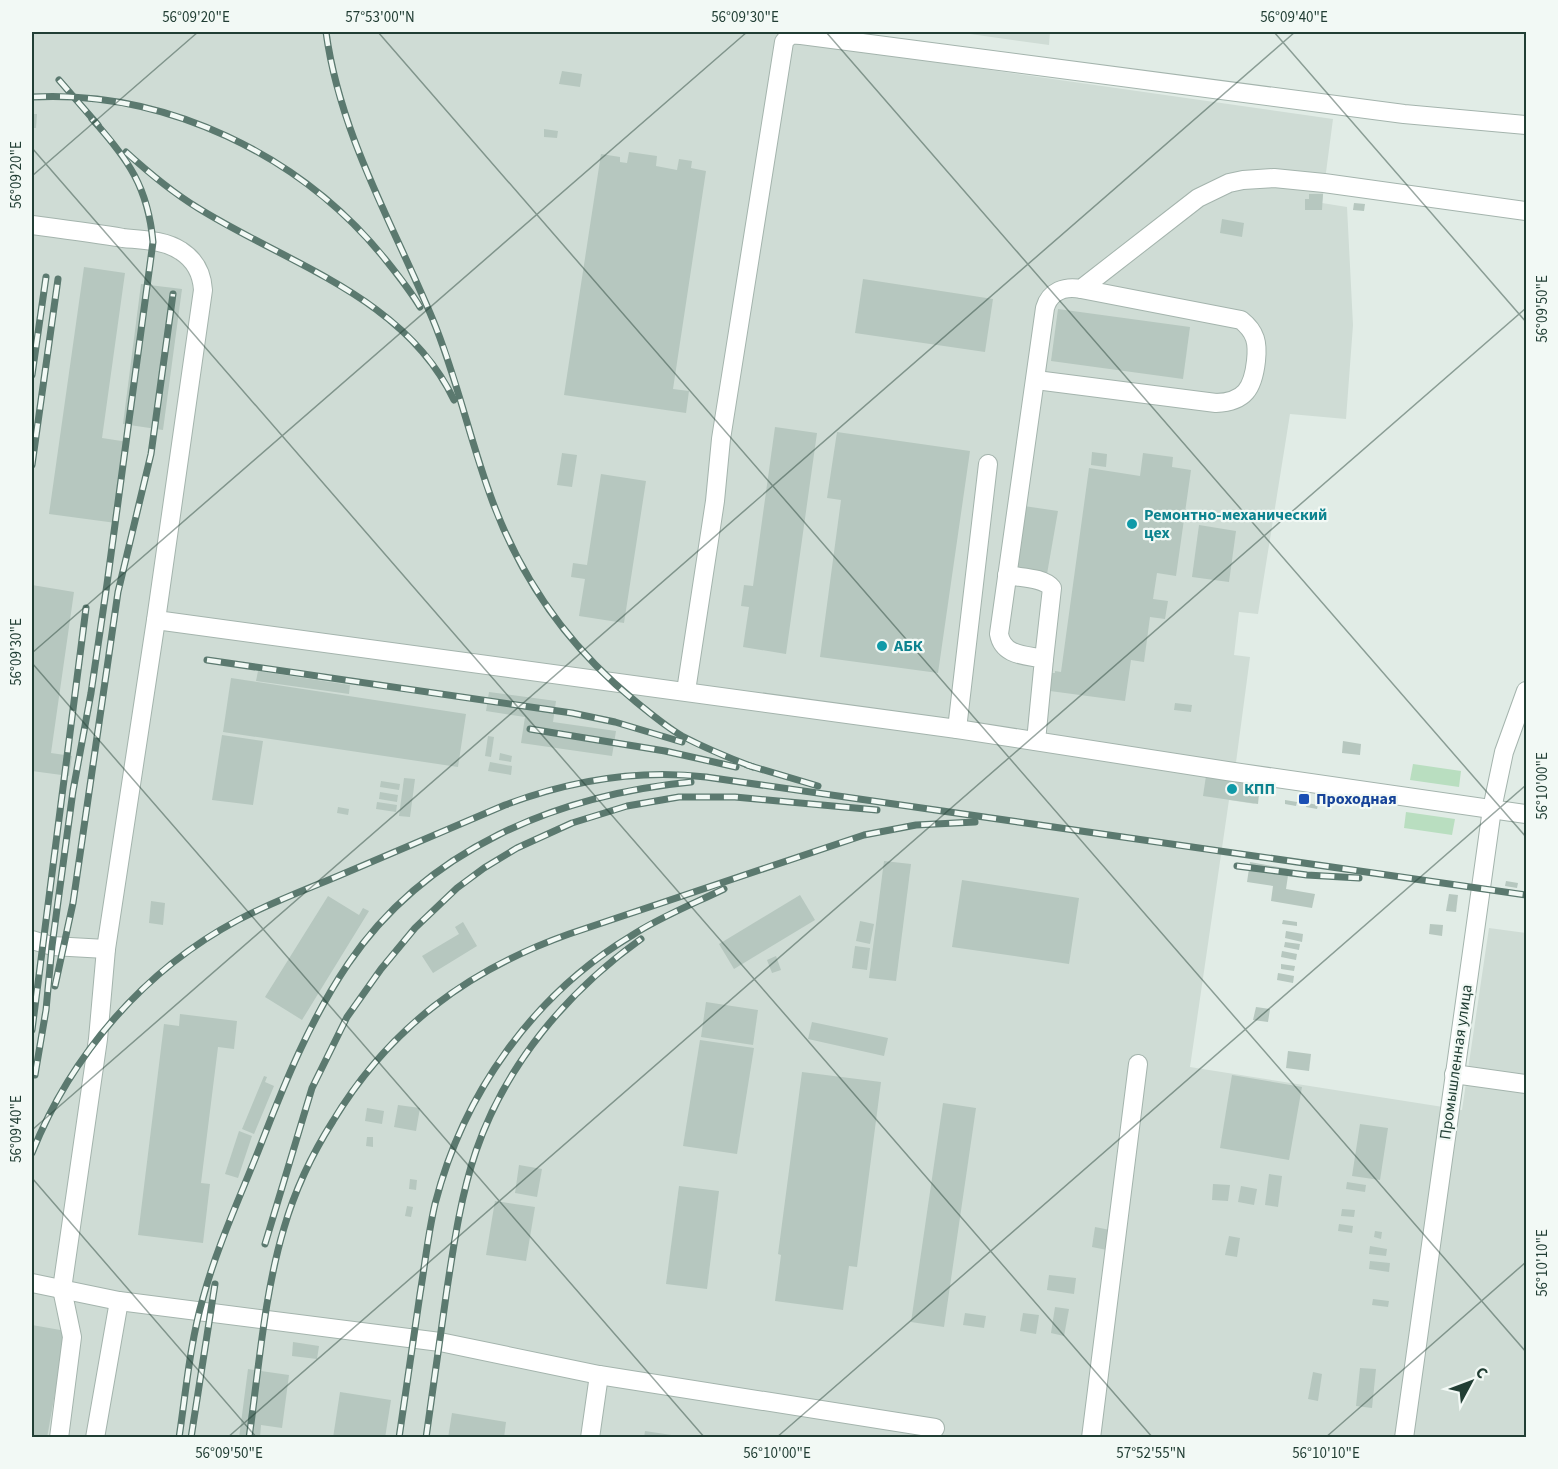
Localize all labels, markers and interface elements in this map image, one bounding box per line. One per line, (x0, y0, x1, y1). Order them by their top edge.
text: 56°09'20"E (162, 7, 230, 28)
text: 57°53'00"N (345, 7, 415, 28)
text: 56°09'30"E (711, 7, 779, 28)
text: 56°09'40"E (1260, 7, 1328, 28)
text: 56°09'20"E (6, 141, 27, 209)
text: 56°09'50"E (1532, 275, 1553, 343)
place label: Ремонтно-механический цех (1144, 504, 1327, 544)
marker: Ремонтно-механический цех (1125, 517, 1139, 531)
text: 56°09'30"E (6, 618, 27, 686)
place label: АБК (893, 635, 923, 657)
marker: АБК (875, 639, 889, 653)
text: 56°10'00"E (1532, 752, 1553, 820)
place label: КПП (1244, 778, 1275, 800)
marker: КПП (1225, 782, 1239, 796)
place label: Проходная (1316, 788, 1397, 810)
marker: Проходная (1297, 792, 1311, 806)
street label: Промышленная улица (1434, 983, 1478, 1141)
text: 56°09'40"E (6, 1095, 27, 1163)
text: 56°10'10"E (1532, 1229, 1553, 1297)
north arrow (1441, 1352, 1501, 1412)
text: С (1470, 1362, 1493, 1384)
text: 56°09'50"E (195, 1443, 263, 1464)
text: 56°10'00"E (743, 1443, 811, 1464)
text: 57°52'55"N (1116, 1443, 1186, 1464)
text: 56°10'10"E (1292, 1443, 1360, 1464)

